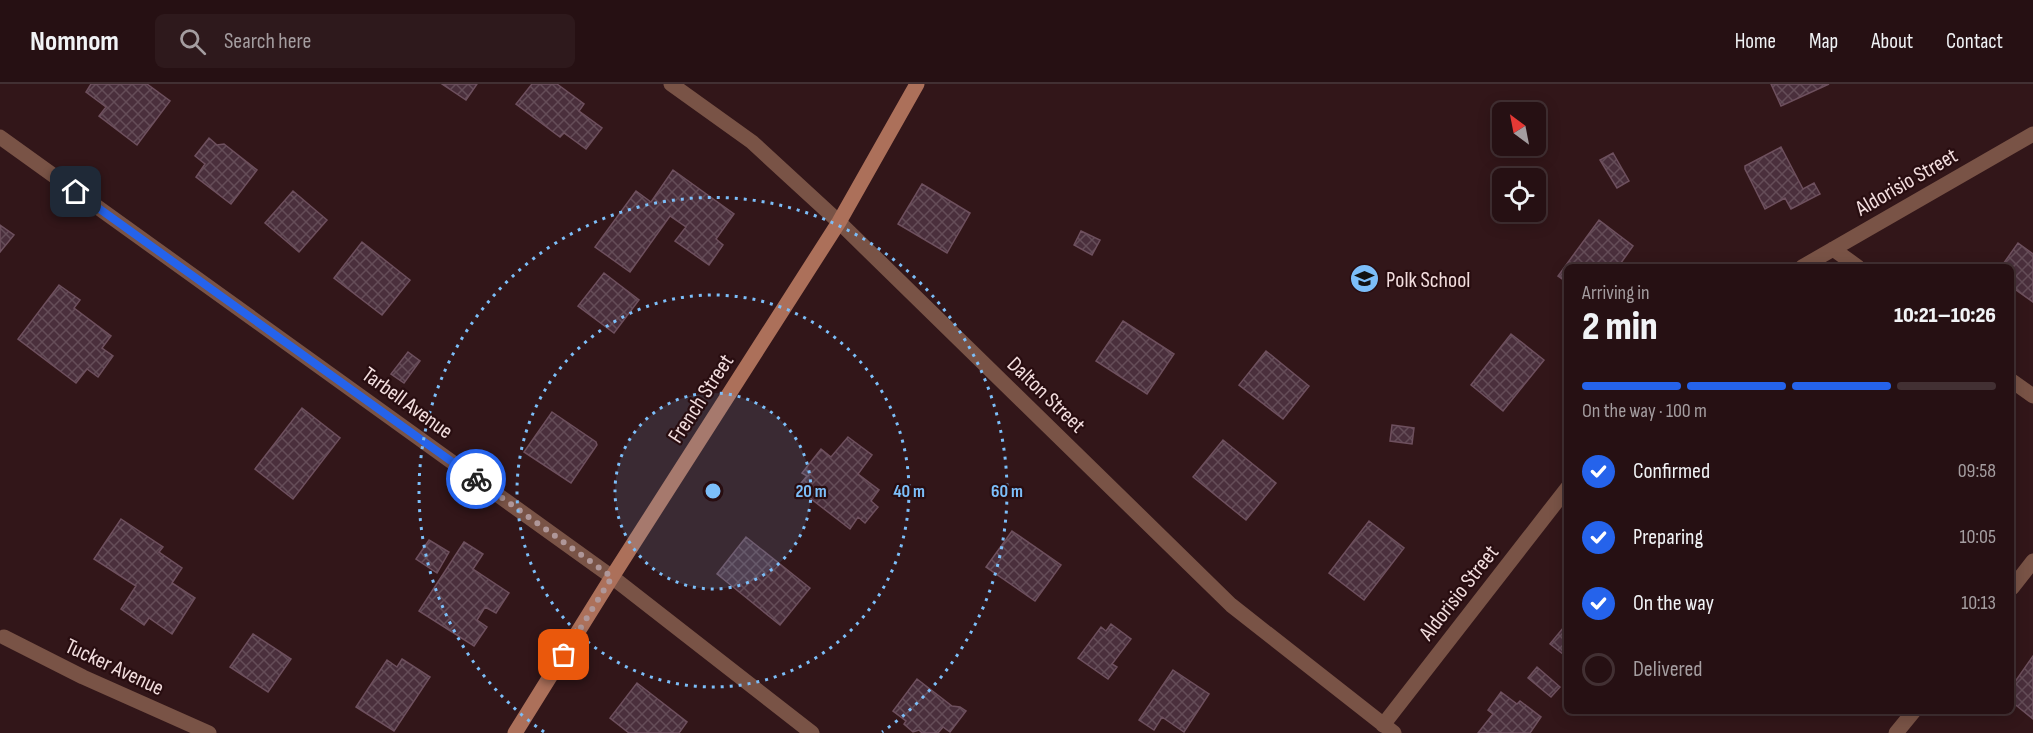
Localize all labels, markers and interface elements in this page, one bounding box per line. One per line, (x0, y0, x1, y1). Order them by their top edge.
search box (155, 14, 575, 68)
text: Nomnom (30, 25, 119, 58)
icon: search (176, 25, 209, 58)
text: Search here (224, 28, 311, 55)
text: Home (1735, 29, 1776, 54)
text: Map (1809, 29, 1838, 54)
text: About (1871, 29, 1913, 54)
text: Contact (1946, 29, 2003, 54)
north arrow (1492, 102, 1546, 156)
map controls (1492, 102, 1546, 222)
street label: Aldorisio Street (1850, 142, 1963, 223)
pin (50, 166, 101, 217)
button: locate (1492, 168, 1546, 222)
icon: home (59, 175, 92, 208)
school or university icon: Polk School (1349, 263, 1381, 295)
place label: Polk School (1386, 267, 1470, 294)
text: Arriving in (1582, 281, 1650, 305)
text: 10:21–10:26 (1894, 302, 1996, 329)
text: 2 min (1582, 304, 1658, 351)
street label: French Street (663, 349, 740, 448)
street label: Dalton Street (1001, 351, 1091, 439)
street label: Tarbell Avenue (356, 361, 458, 445)
text: On the way · 100 m (1582, 399, 1707, 423)
courier (446, 449, 506, 509)
icon: check (1582, 455, 1615, 488)
text: Confirmed (1633, 458, 1710, 485)
text: 09:58 (1958, 459, 1996, 483)
icon: bike (460, 463, 493, 496)
centre of rings (703, 481, 723, 501)
text: 20 m (795, 481, 827, 502)
text: 40 m (893, 481, 925, 502)
text: 60 m (991, 481, 1023, 502)
icon: check (1582, 521, 1615, 554)
text: Preparing (1633, 524, 1703, 551)
text: 10:05 (1960, 525, 1996, 549)
street label: Aldorisio Street (1413, 540, 1505, 647)
icon: check (1582, 587, 1615, 620)
text: On the way (1633, 590, 1714, 617)
text: 10:13 (1961, 591, 1996, 615)
pin (538, 629, 589, 680)
street label: Tucker Avenue (61, 633, 168, 702)
icon: bag (547, 638, 580, 671)
text: Delivered (1633, 656, 1702, 683)

